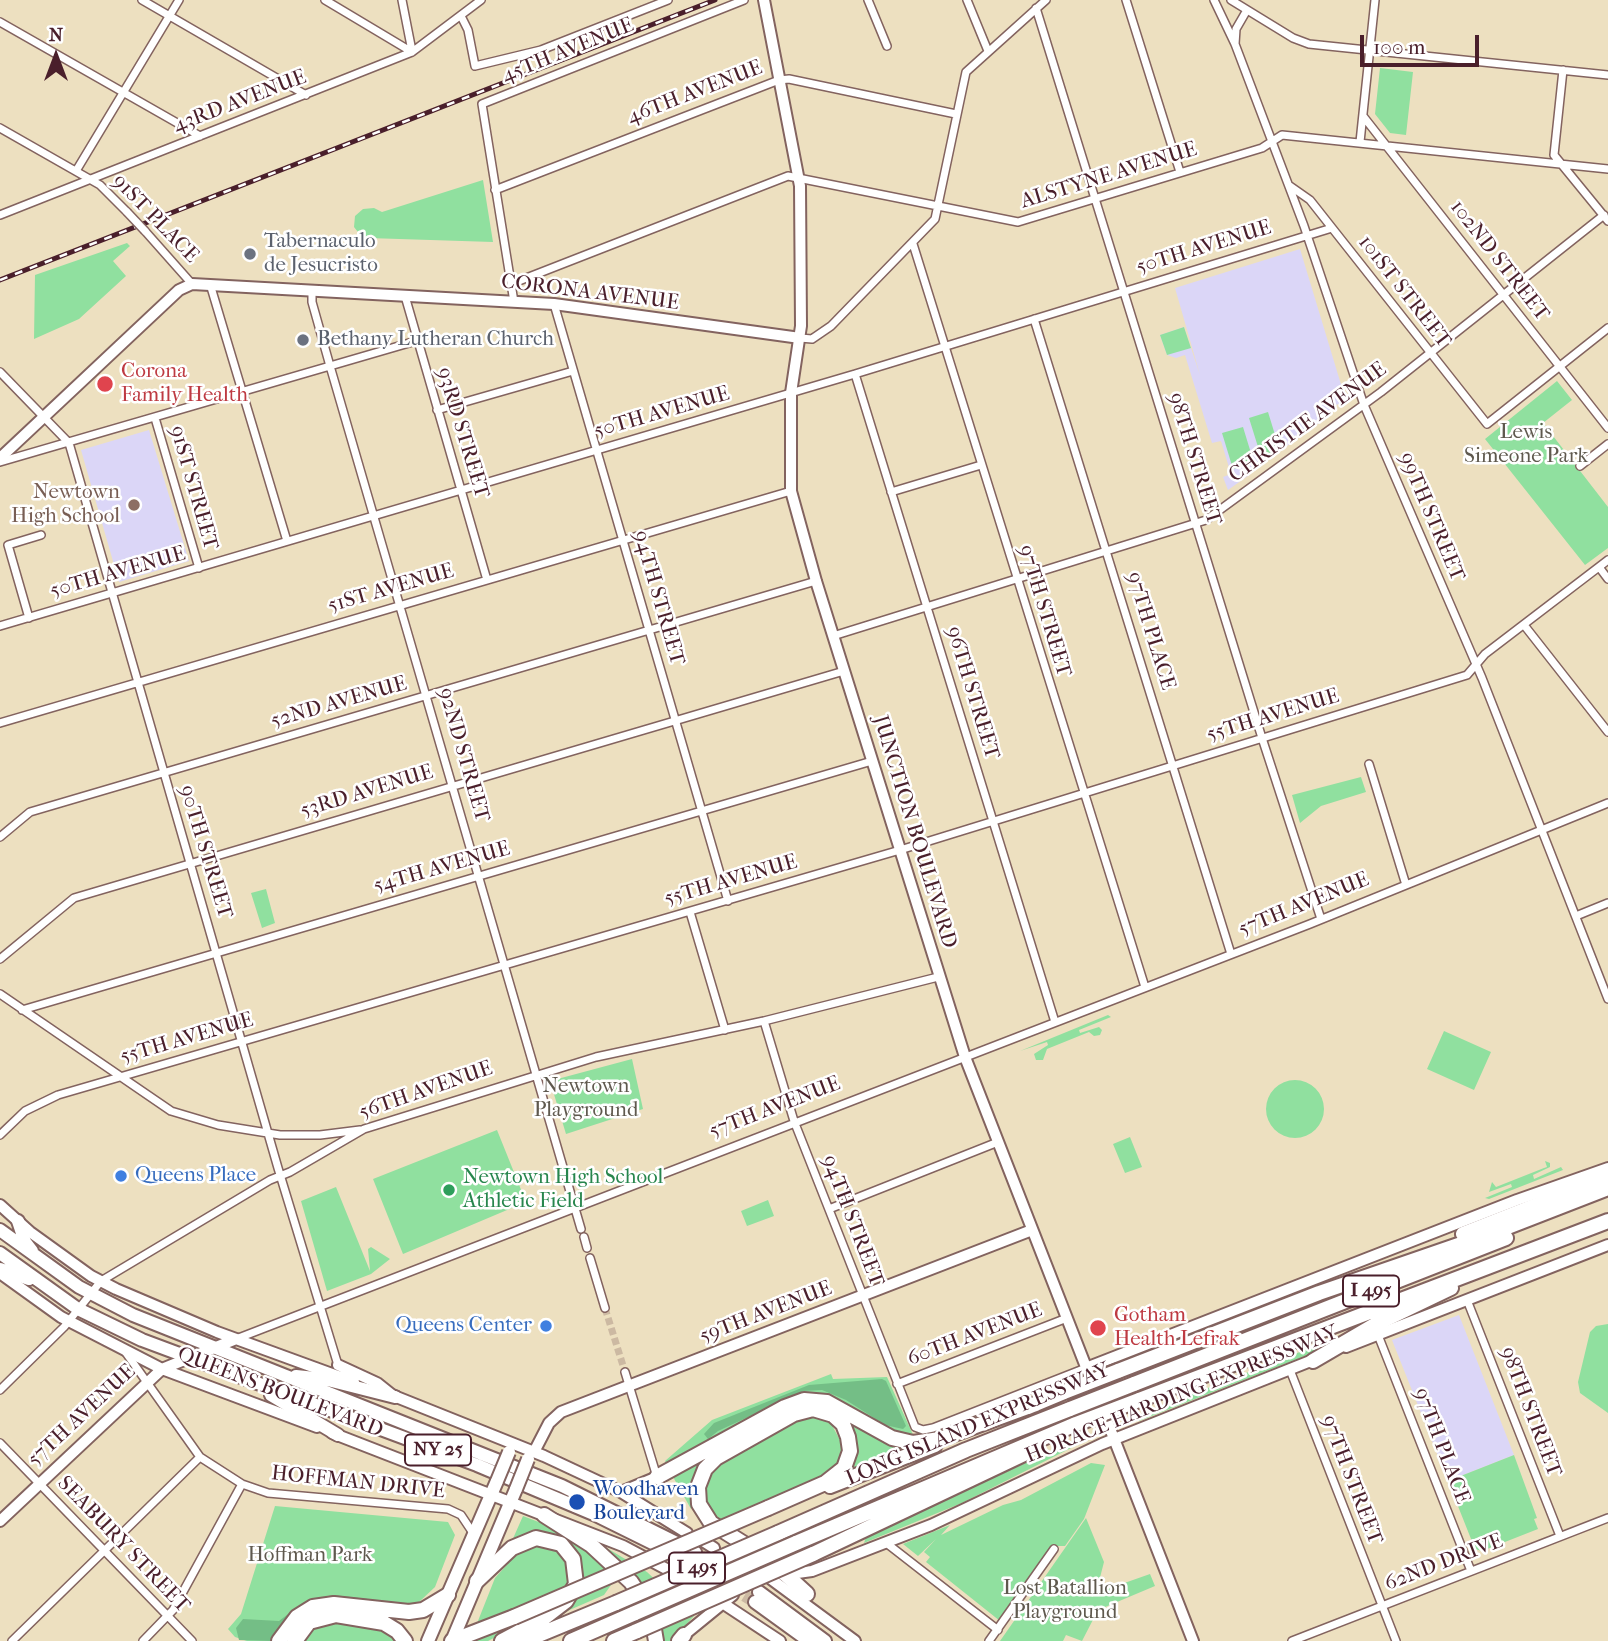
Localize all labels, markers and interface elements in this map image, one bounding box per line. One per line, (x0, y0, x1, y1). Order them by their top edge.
street label: 45TH AVENUE (498, 13, 638, 89)
north arrow (21, 21, 91, 91)
scale bar (1363, 21, 1482, 65)
text: N (49, 24, 63, 46)
text: 100 m (1373, 35, 1426, 59)
street label: 46TH AVENUE (624, 56, 766, 130)
street label: 43RD AVENUE (170, 65, 310, 139)
street label: ALSTYNE AVENUE (1018, 137, 1200, 215)
street label: 91ST PLACE (106, 169, 204, 269)
street label: 102ND STREET (1444, 196, 1554, 326)
street label: 50TH AVENUE (1133, 216, 1275, 280)
place label: Tabernaculo de Jesucristo (264, 229, 378, 279)
street label: 101ST STREET (1352, 231, 1456, 353)
marker: Tabernaculo de Jesucristo (242, 246, 258, 262)
street label: CORONA AVENUE (500, 270, 680, 316)
place label: Bethany Lutheran Church (317, 327, 554, 353)
marker: Bethany Lutheran Church (295, 332, 311, 348)
street label: CHRISTIE AVENUE (1224, 357, 1392, 489)
place label: Corona Family Health (121, 359, 248, 409)
street label: 93RD STREET (430, 365, 494, 501)
marker: Corona Family Health (95, 374, 115, 394)
street label: 50TH AVENUE (591, 382, 733, 444)
street label: 98TH STREET (1162, 390, 1226, 528)
park label: Lewis Simeone Park (1464, 420, 1588, 470)
street label: 91ST STREET (163, 423, 223, 553)
street label: 99TH STREET (1393, 449, 1469, 585)
place label: Newtown High School (11, 480, 120, 530)
marker: Newtown High School (126, 497, 142, 513)
street label: 94TH STREET (627, 528, 689, 668)
street label: 50TH AVENUE (47, 542, 189, 604)
street label: 97TH STREET (1012, 542, 1076, 680)
street label: 51ST AVENUE (325, 559, 457, 619)
street label: 97TH PLACE (1120, 569, 1180, 693)
street label: 96TH STREET (940, 623, 1004, 763)
street label: 52ND AVENUE (268, 672, 410, 734)
street label: 55TH AVENUE (1204, 684, 1342, 748)
street label: 92ND STREET (432, 685, 494, 825)
street label: JUNCTION BOULEVARD (867, 713, 961, 951)
street label: 53RD AVENUE (298, 760, 436, 824)
street label: 90TH STREET (173, 782, 237, 922)
street label: 54TH AVENUE (371, 837, 513, 899)
street label: 55TH AVENUE (662, 850, 800, 912)
street label: 57TH AVENUE (1235, 867, 1373, 943)
street label: 55TH AVENUE (118, 1008, 256, 1070)
street label: 56TH AVENUE (356, 1056, 496, 1126)
street label: 57TH AVENUE (706, 1071, 844, 1145)
park label: Newtown Playground (534, 1074, 638, 1124)
street label: 94TH STREET (815, 1152, 889, 1290)
place label: Queens Place (135, 1163, 256, 1189)
place label: Newtown High School Athletic Field (463, 1165, 663, 1215)
marker: Queens Place (113, 1168, 129, 1184)
marker: Newtown High School Athletic Field (441, 1182, 457, 1198)
road number: I 495 (1343, 1275, 1399, 1306)
street label: 59TH AVENUE (696, 1276, 836, 1350)
street label: 60TH AVENUE (904, 1298, 1046, 1372)
place label: Gotham Health Lefrak (1114, 1303, 1239, 1353)
place label: Queens Center (395, 1313, 532, 1339)
marker: Queens Center (538, 1318, 554, 1334)
marker: Gotham Health Lefrak (1088, 1318, 1108, 1338)
street label: HORACE HARDING EXPRESSWAY (1022, 1321, 1342, 1469)
street label: QUEENS BOULEVARD (174, 1342, 386, 1444)
street label: 98TH STREET (1494, 1344, 1566, 1480)
street label: LONG ISLAND EXPRESSWAY (842, 1358, 1114, 1492)
street label: 57TH AVENUE (23, 1360, 141, 1472)
street label: 97TH PLACE (1407, 1385, 1475, 1507)
street label: 97TH STREET (1315, 1412, 1387, 1548)
road number: NY 25 (405, 1434, 471, 1466)
street label: HOFFMAN DRIVE (270, 1461, 446, 1505)
street label: SEABURY STREET (51, 1472, 195, 1618)
place label: Woodhaven Boulevard (593, 1477, 699, 1527)
marker: Woodhaven Boulevard (567, 1492, 587, 1512)
street label: 62ND DRIVE (1381, 1529, 1507, 1597)
park label: Hoffman Park (248, 1543, 372, 1569)
road number: I 495 (669, 1552, 725, 1584)
park label: Lost Batallion Playground (1003, 1576, 1127, 1626)

